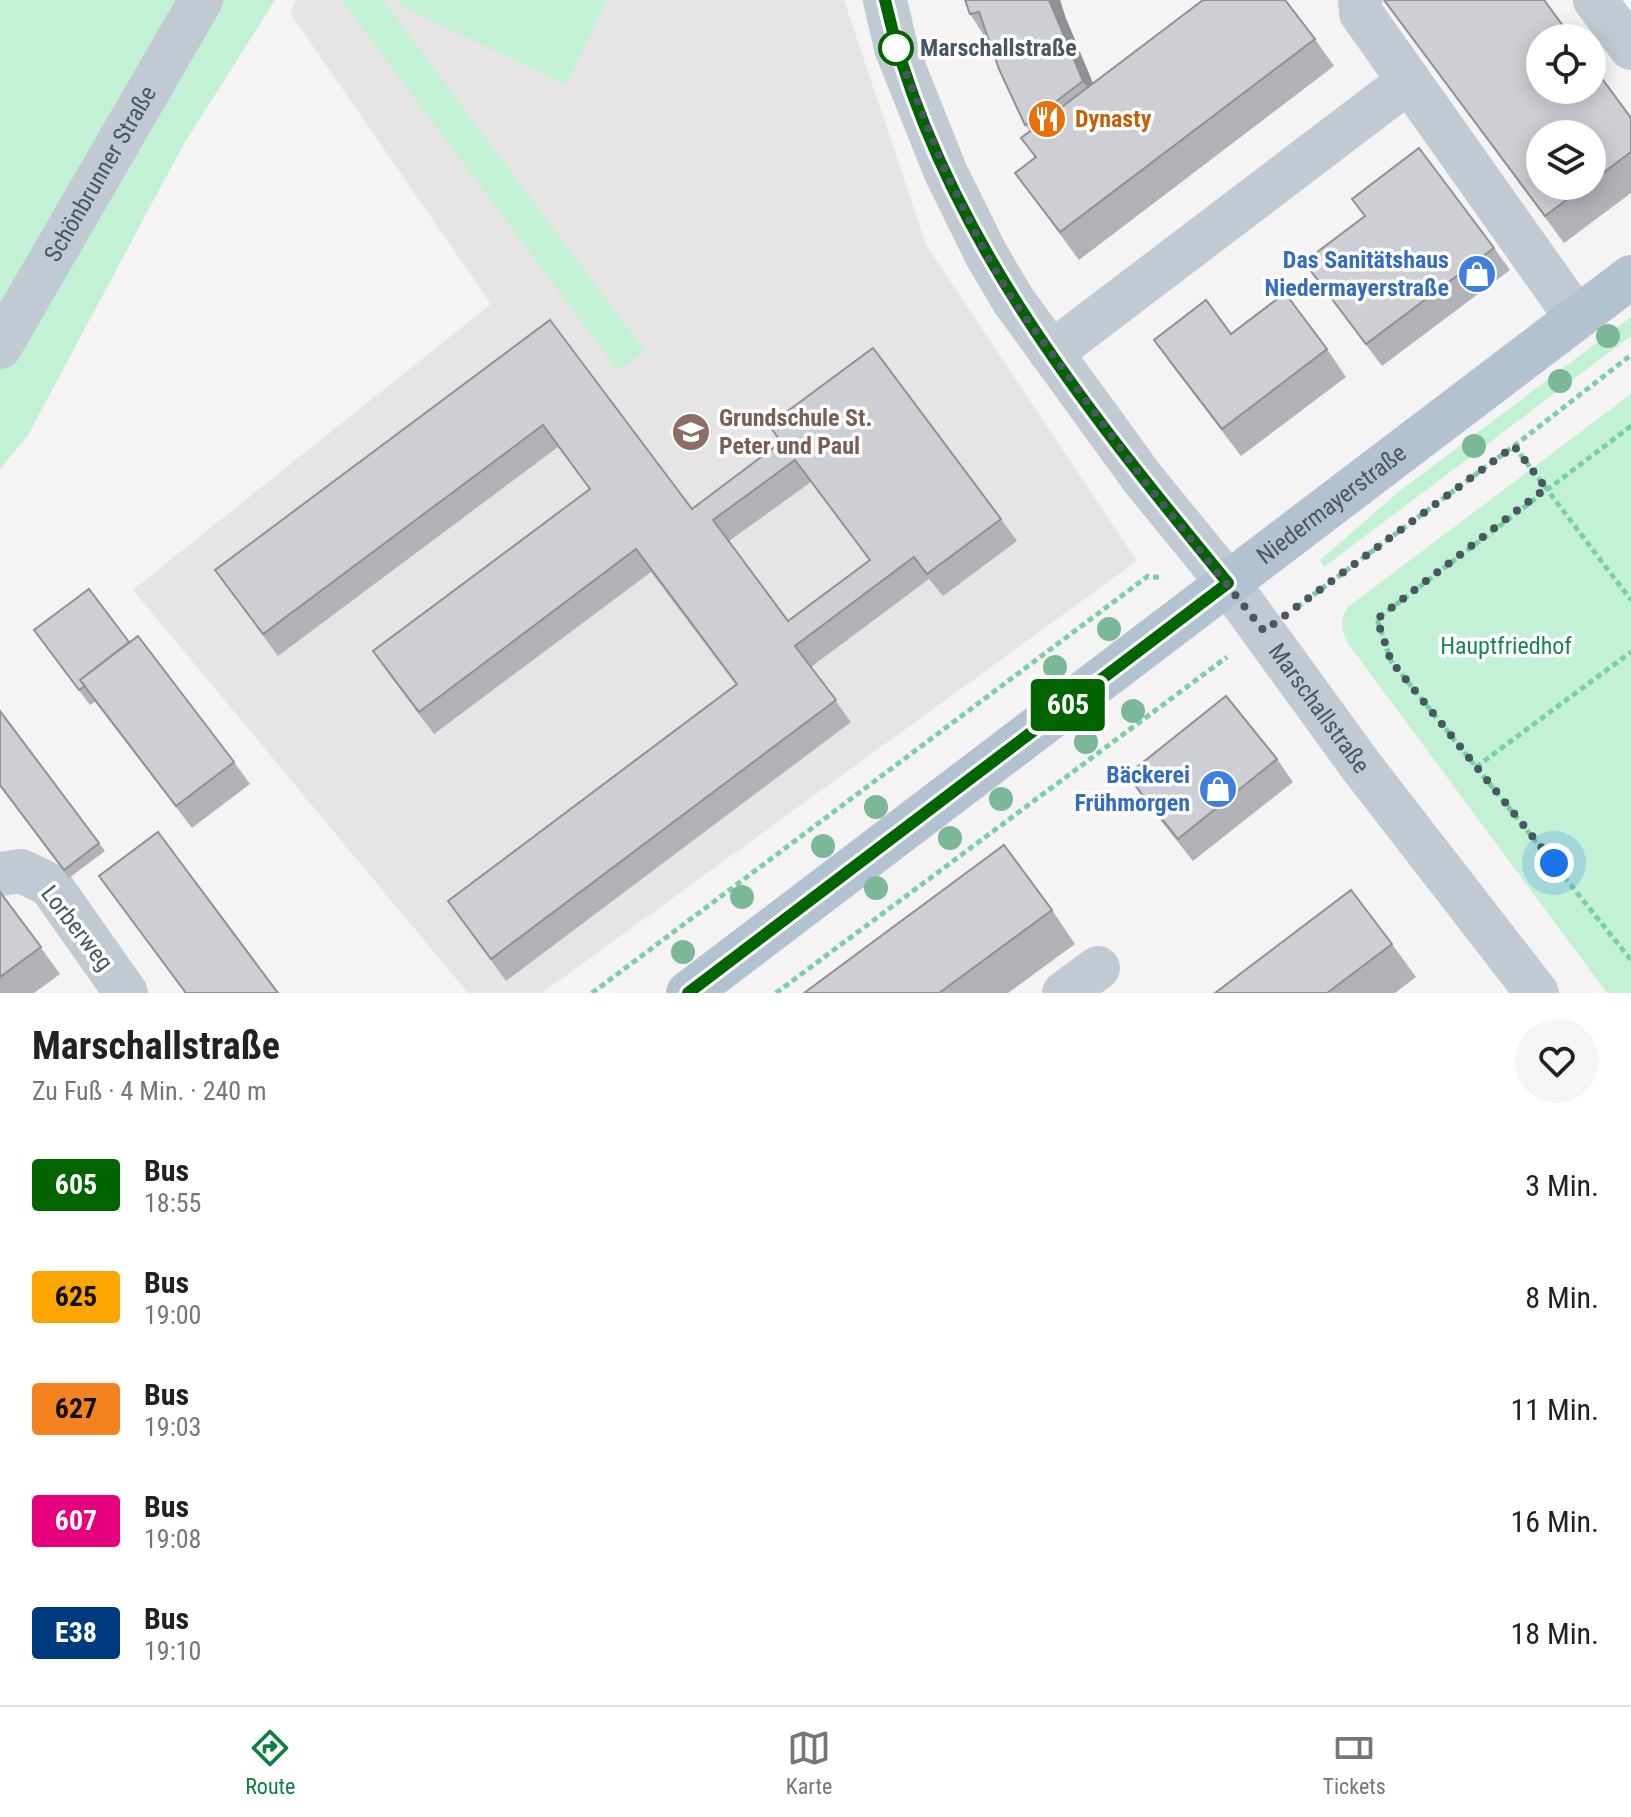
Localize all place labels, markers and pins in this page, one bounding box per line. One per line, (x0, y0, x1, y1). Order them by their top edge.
marker: Marschallstraße (879, 31, 913, 65)
place label: Marschallstraße (920, 34, 1077, 62)
restaurant icon: Dynasty (1026, 98, 1068, 140)
place label: Dynasty (1075, 105, 1152, 133)
place label: Das Sanitätshaus Niedermayerstraße (1265, 246, 1449, 302)
shop icon: Das Sanitätshaus Niedermayerstraße (1456, 253, 1498, 295)
place label: Grundschule St. Peter und Paul (719, 404, 872, 460)
school or university icon: Grundschule St. Peter und Paul (670, 411, 712, 453)
place label: Bäckerei Frühmorgen (1074, 761, 1190, 817)
shop icon: Bäckerei Frühmorgen (1197, 768, 1239, 810)

